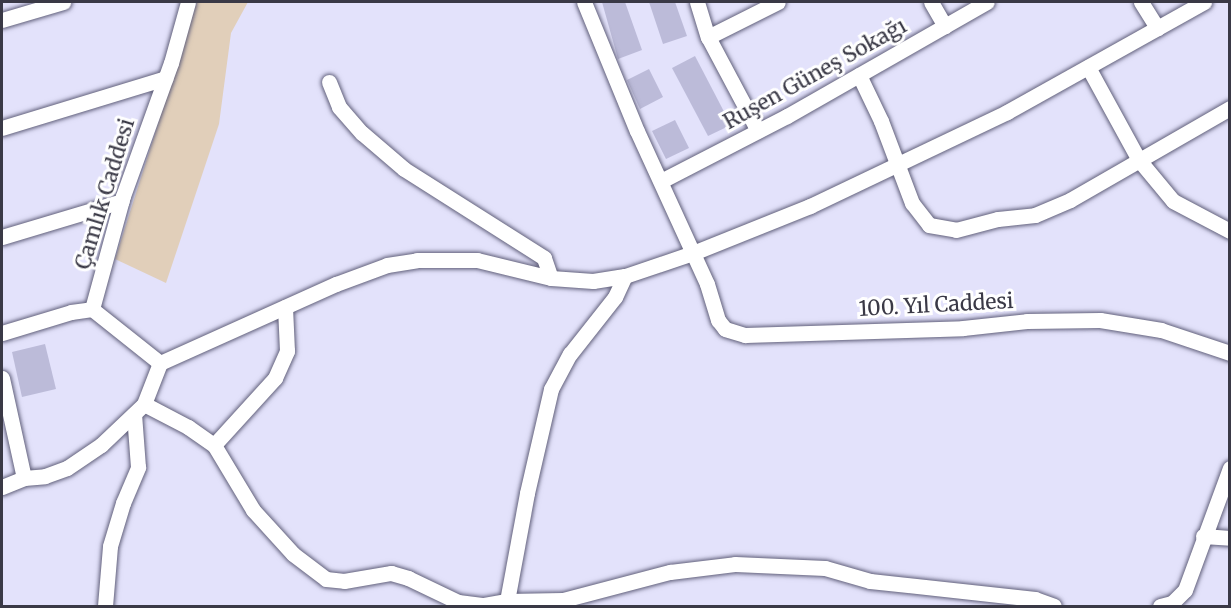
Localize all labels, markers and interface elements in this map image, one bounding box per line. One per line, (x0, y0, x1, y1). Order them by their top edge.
street label: Ruşen Güneş Sokağı (719, 13, 911, 135)
street label: Çamlık Caddesi (70, 116, 140, 272)
street label: 100. Yıl Caddesi (858, 288, 1014, 322)

